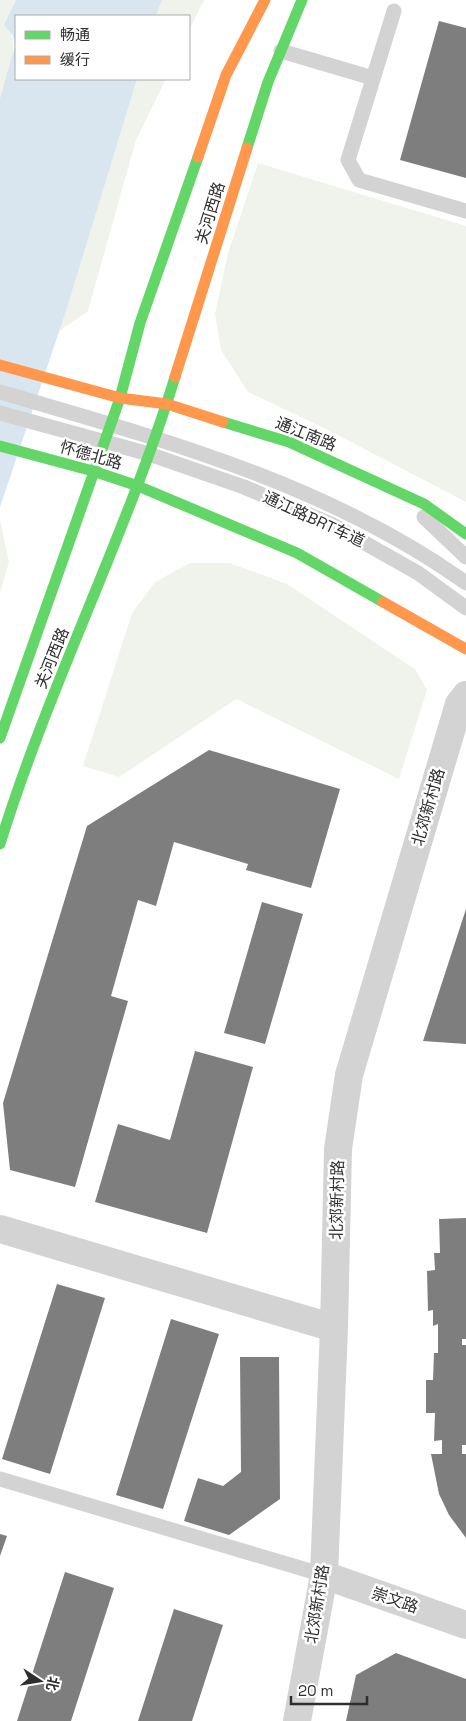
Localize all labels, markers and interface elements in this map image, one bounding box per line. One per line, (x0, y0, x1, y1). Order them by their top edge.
legend (15, 15, 190, 80)
text: 畅通 (60, 25, 90, 44)
text: 缓行 (60, 50, 90, 69)
street label: 关河西路 (191, 179, 229, 247)
street label: 通江南路 (272, 412, 340, 456)
street label: 怀德北路 (57, 436, 125, 474)
street label: 通江路BRT车道 (260, 486, 368, 552)
street label: 关河西路 (30, 624, 74, 692)
street label: 北郊新村路 (407, 766, 449, 848)
street label: 北郊新村路 (326, 1160, 348, 1240)
street label: 北郊新村路 (300, 1563, 334, 1645)
street label: 崇文路 (369, 1582, 421, 1618)
north arrow (15, 1656, 65, 1706)
scale bar (291, 1674, 367, 1706)
text: 北 (42, 1675, 63, 1692)
text: 20 m (298, 1681, 333, 1700)

